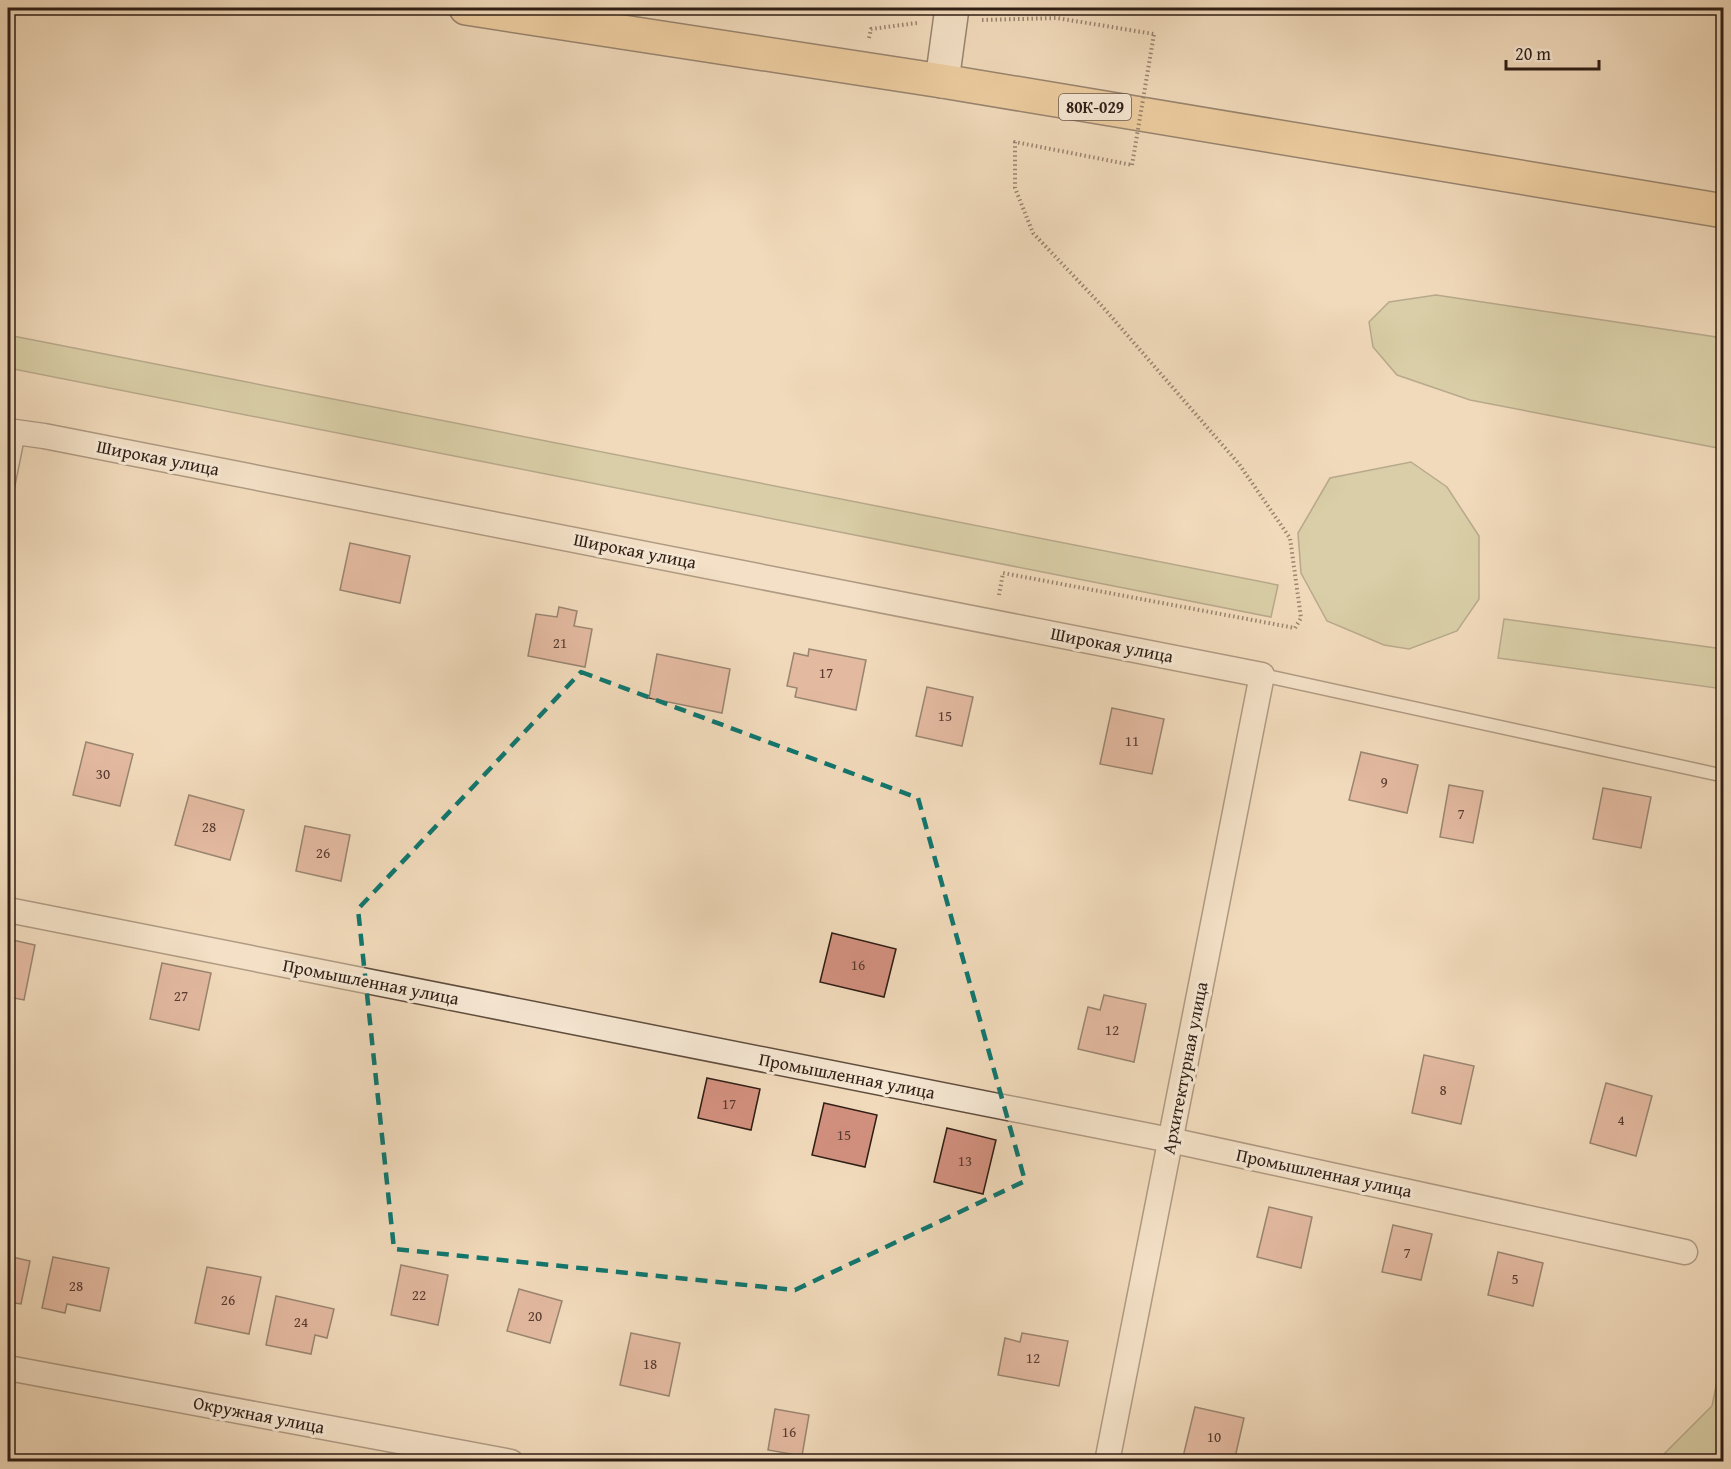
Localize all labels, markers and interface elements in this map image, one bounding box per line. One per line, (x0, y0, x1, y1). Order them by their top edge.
scale bar (1506, 33, 1599, 71)
text: 20 m (1515, 40, 1551, 67)
road number: 80К-029 (1059, 94, 1131, 120)
street label: Широкая улица (95, 432, 222, 483)
street label: Широкая улица (572, 525, 699, 576)
street label: Широкая улица (1049, 619, 1176, 670)
house number: 21 (553, 632, 567, 653)
house number: 17 (819, 662, 833, 683)
house number: 15 (938, 705, 952, 726)
house number: 11 (1125, 730, 1139, 751)
house number: 30 (96, 763, 110, 784)
house number: 9 (1380, 771, 1388, 792)
house number: 7 (1457, 803, 1465, 824)
house number: 28 (202, 816, 216, 837)
house number: 26 (316, 842, 330, 863)
street label: Промышленная улица (281, 951, 462, 1012)
house number: 16 (851, 954, 865, 975)
street label: Архитектурная улица (1155, 979, 1215, 1157)
house number: 27 (174, 985, 188, 1006)
house number: 12 (1105, 1019, 1119, 1040)
street label: Промышленная улица (757, 1045, 938, 1106)
house number: 8 (1439, 1079, 1447, 1100)
house number: 17 (722, 1093, 736, 1114)
house number: 4 (1617, 1109, 1625, 1130)
house number: 15 (837, 1124, 851, 1145)
street label: Промышленная улица (1234, 1141, 1415, 1204)
house number: 13 (958, 1150, 972, 1171)
house number: 7 (1403, 1242, 1411, 1263)
house number: 5 (1511, 1268, 1519, 1289)
house number: 28 (69, 1275, 83, 1296)
house number: 22 (412, 1284, 426, 1305)
house number: 26 (221, 1289, 235, 1310)
house number: 20 (528, 1305, 542, 1326)
house number: 24 (294, 1311, 308, 1332)
house number: 12 (1026, 1347, 1040, 1368)
house number: 18 (643, 1353, 657, 1374)
street label: Окружная улица (191, 1389, 327, 1441)
house number: 16 (782, 1421, 796, 1442)
house number: 10 (1207, 1426, 1221, 1447)

